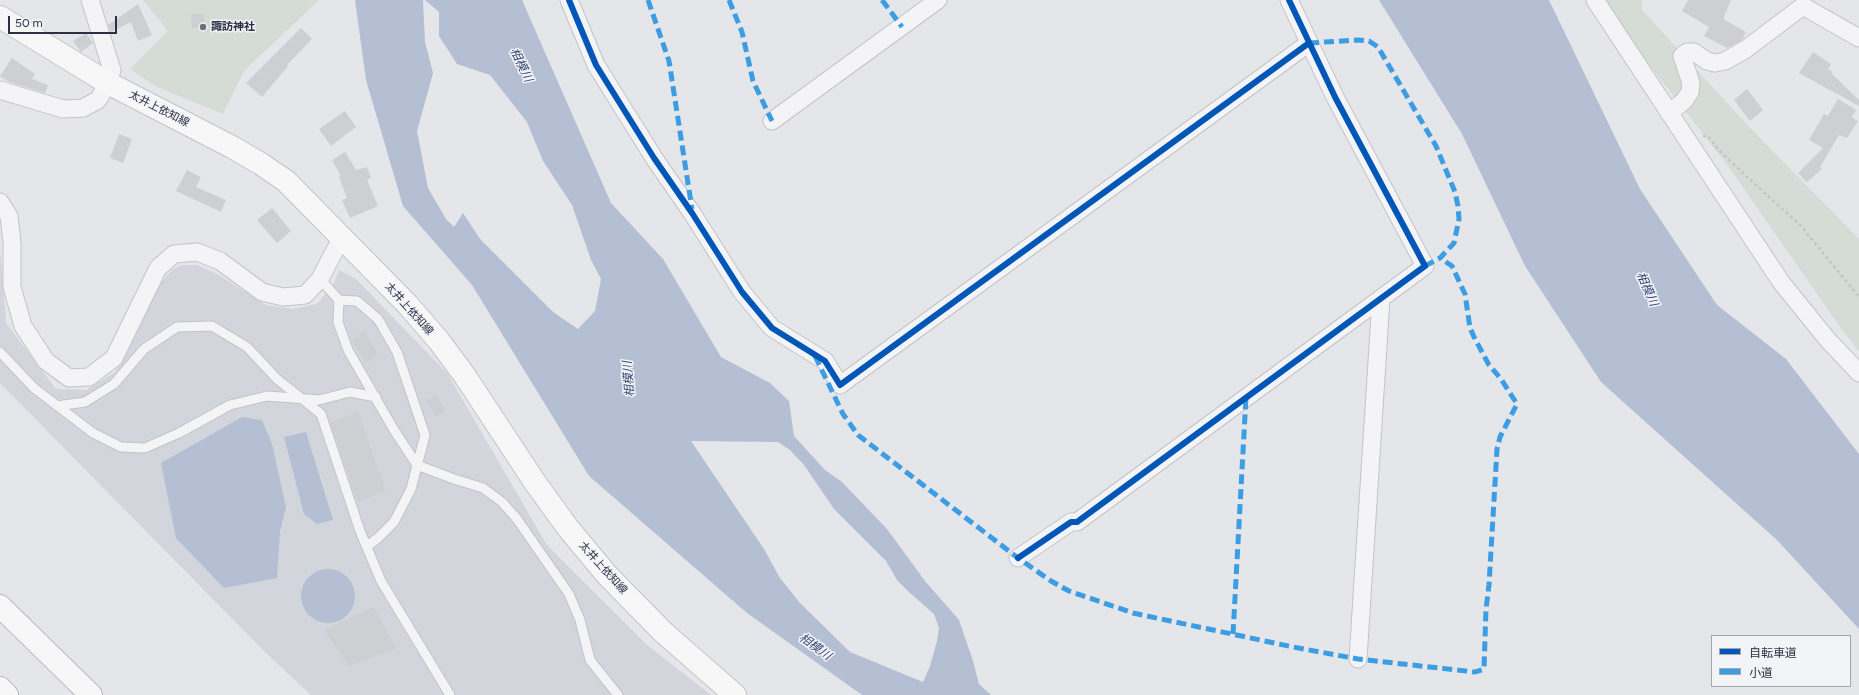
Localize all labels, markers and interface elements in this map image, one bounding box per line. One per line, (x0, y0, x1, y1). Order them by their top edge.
scale bar (10, 8, 119, 34)
text: 50 m (15, 16, 43, 30)
place label: 諏訪神社 (211, 20, 255, 34)
marker: 諏訪神社 (198, 22, 208, 32)
water label: 相模川 (507, 46, 535, 84)
street label: 太井上依知線 (127, 88, 191, 130)
water label: 相模川 (1633, 270, 1661, 308)
street label: 太井上依知線 (382, 280, 436, 338)
water label: 相模川 (620, 360, 638, 398)
street label: 太井上依知線 (576, 539, 630, 597)
water label: 相模川 (796, 631, 834, 663)
legend (1711, 635, 1851, 687)
text: 自転車道 (1749, 646, 1797, 660)
text: 小道 (1749, 666, 1773, 680)

